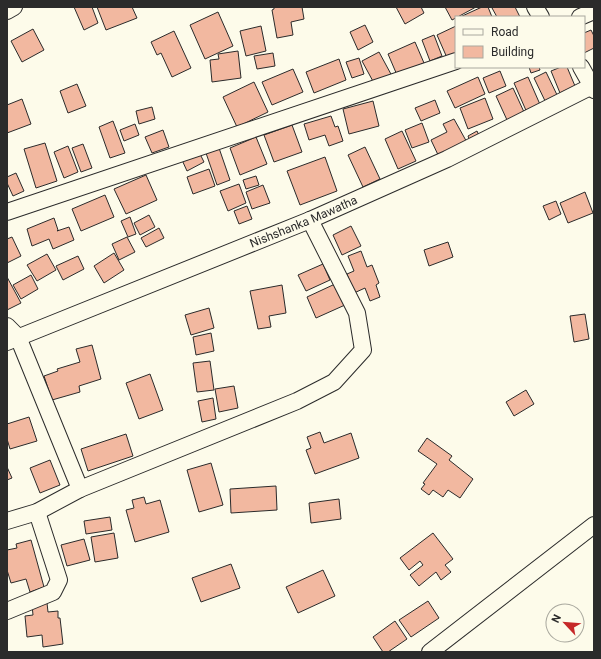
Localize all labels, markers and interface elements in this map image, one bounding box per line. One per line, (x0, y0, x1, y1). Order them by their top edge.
legend (455, 16, 585, 68)
text: Road (491, 25, 519, 39)
text: Building (491, 45, 534, 59)
street label: Nishshanka Mawatha (248, 193, 360, 251)
north arrow (545, 603, 585, 643)
text: N (549, 612, 564, 625)

